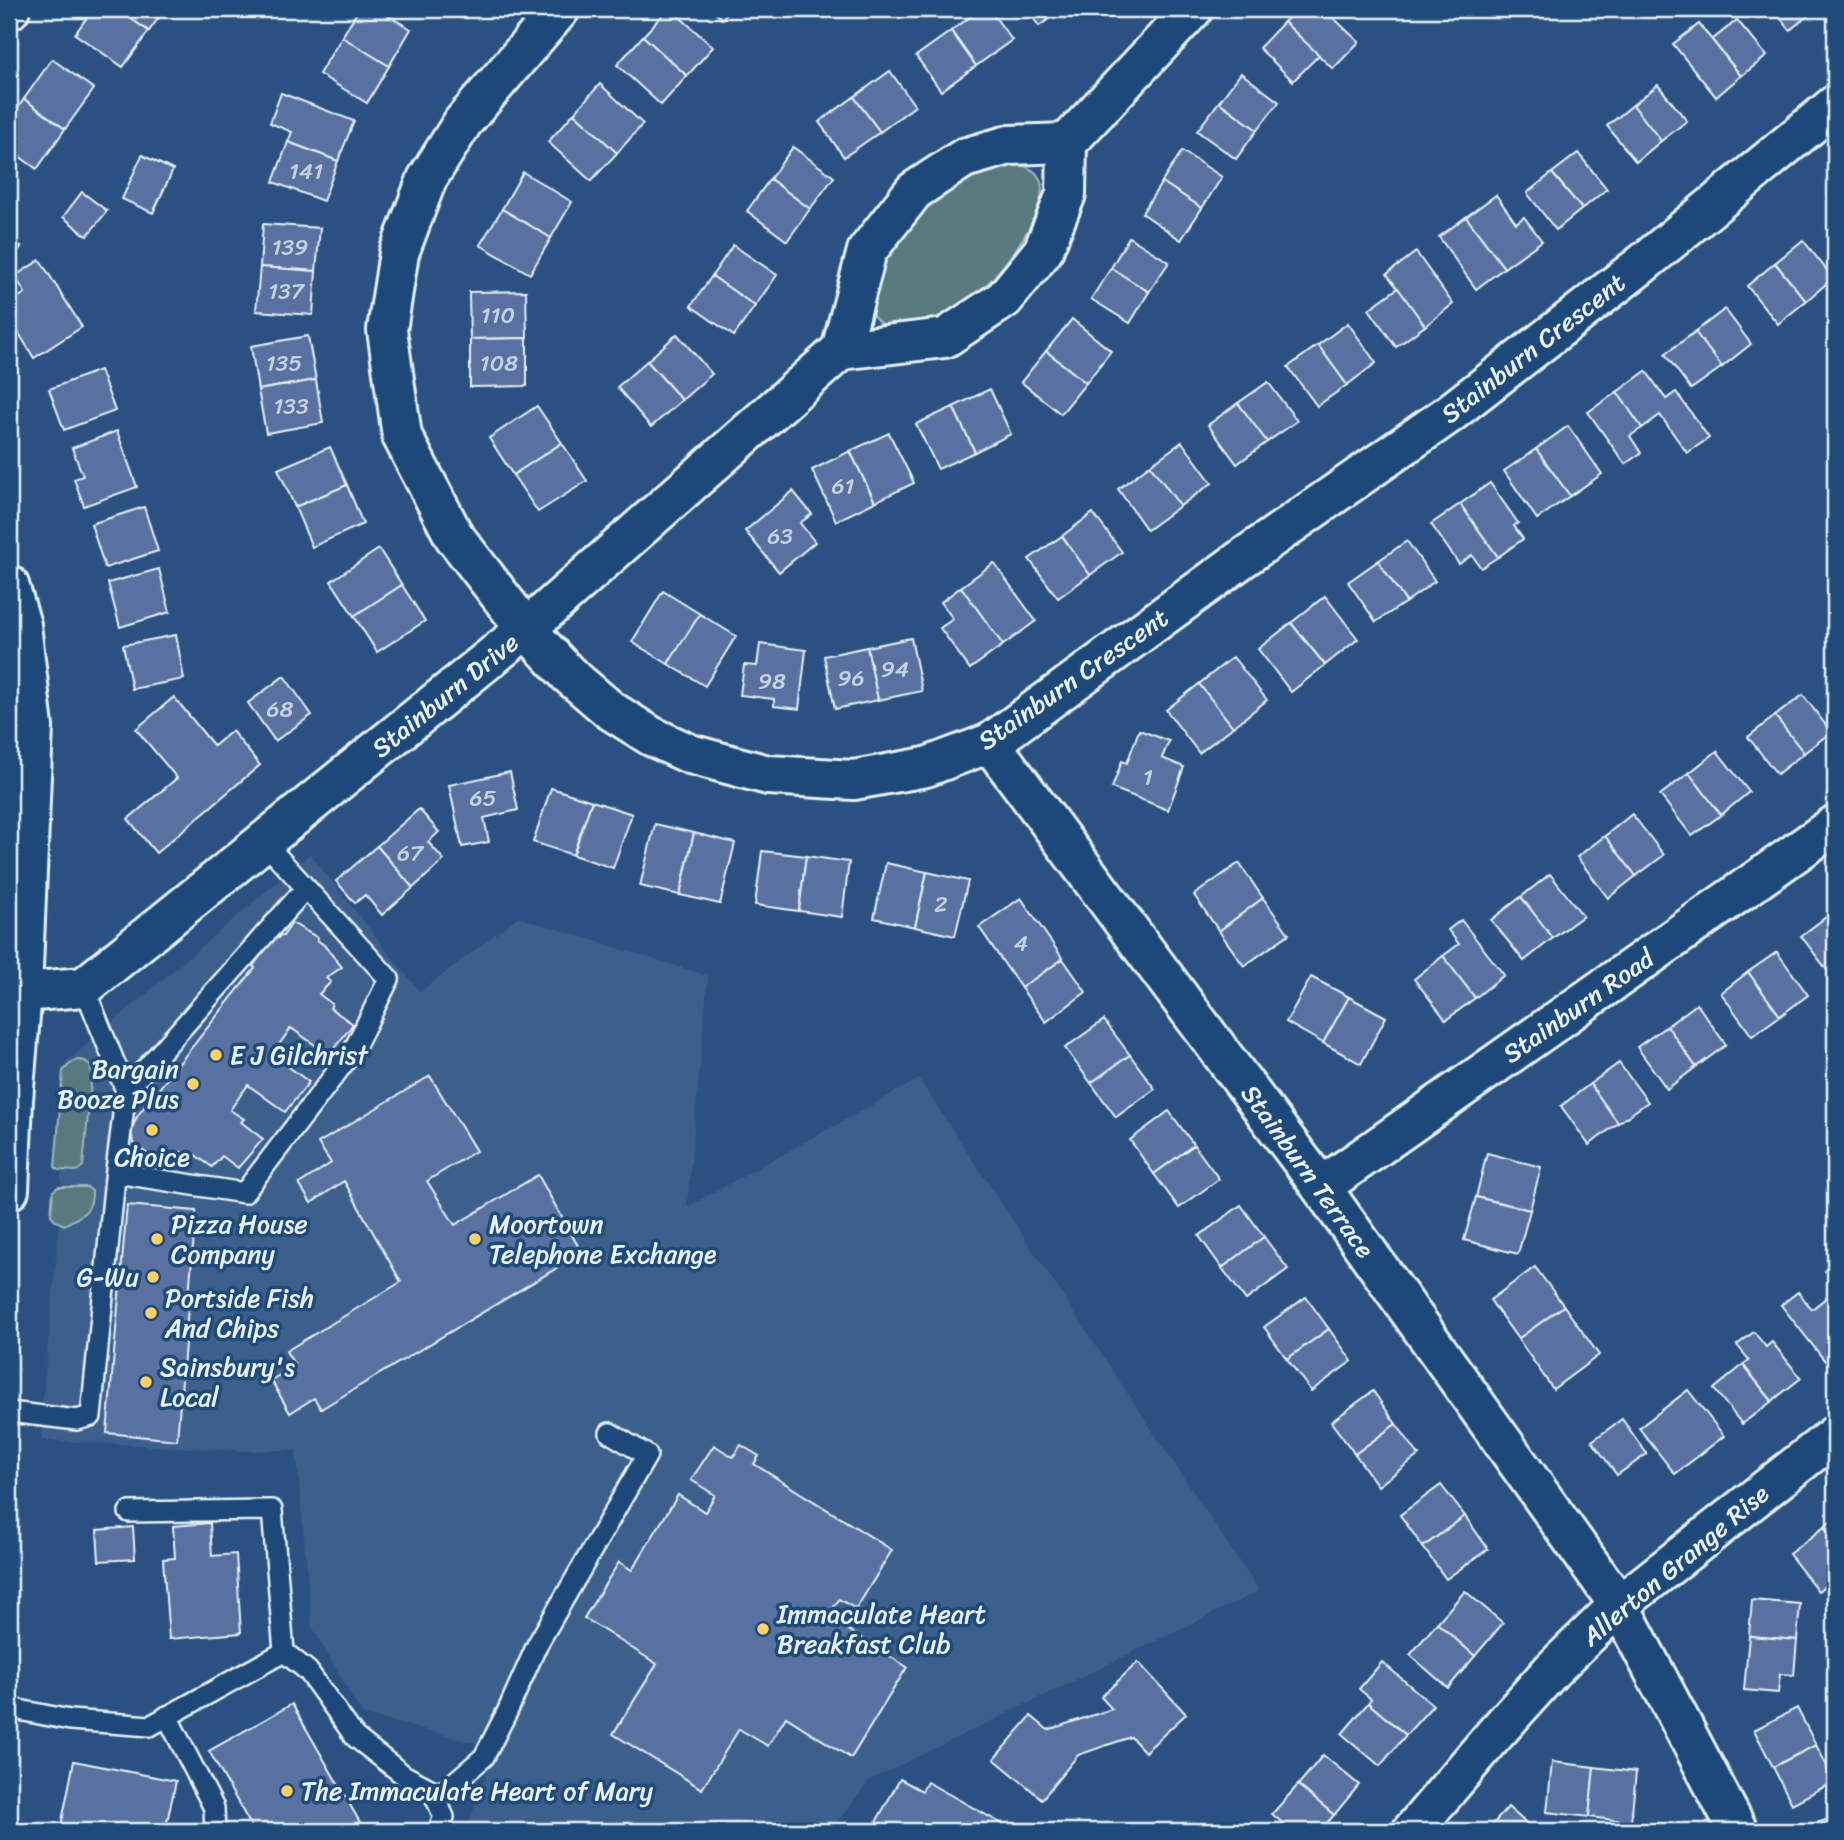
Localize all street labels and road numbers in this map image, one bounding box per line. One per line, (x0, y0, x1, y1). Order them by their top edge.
street label: Stainburn Crescent (1430, 261, 1636, 435)
street label: Stainburn Crescent (968, 596, 1178, 762)
street label: Stainburn Drive (361, 620, 529, 770)
street label: Stainburn Road (1492, 935, 1666, 1076)
street label: Stainburn Terrace (1229, 1074, 1388, 1268)
street label: Allerton Grange Rise (1570, 1472, 1780, 1659)

